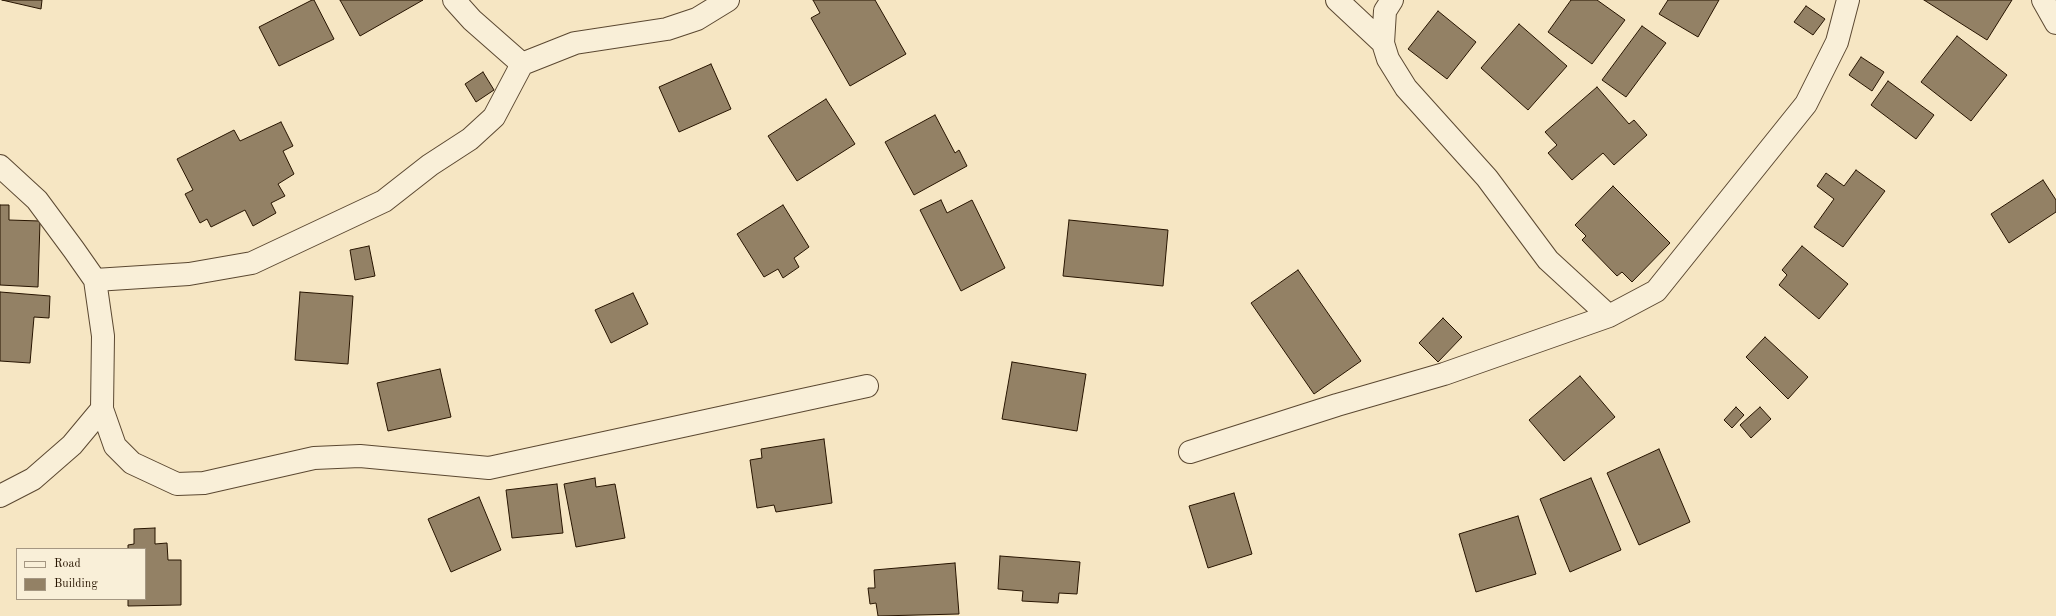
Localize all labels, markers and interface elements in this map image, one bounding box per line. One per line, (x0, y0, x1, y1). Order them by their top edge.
legend (16, 548, 146, 600)
text: Road (54, 558, 81, 570)
text: Building (54, 578, 98, 590)

